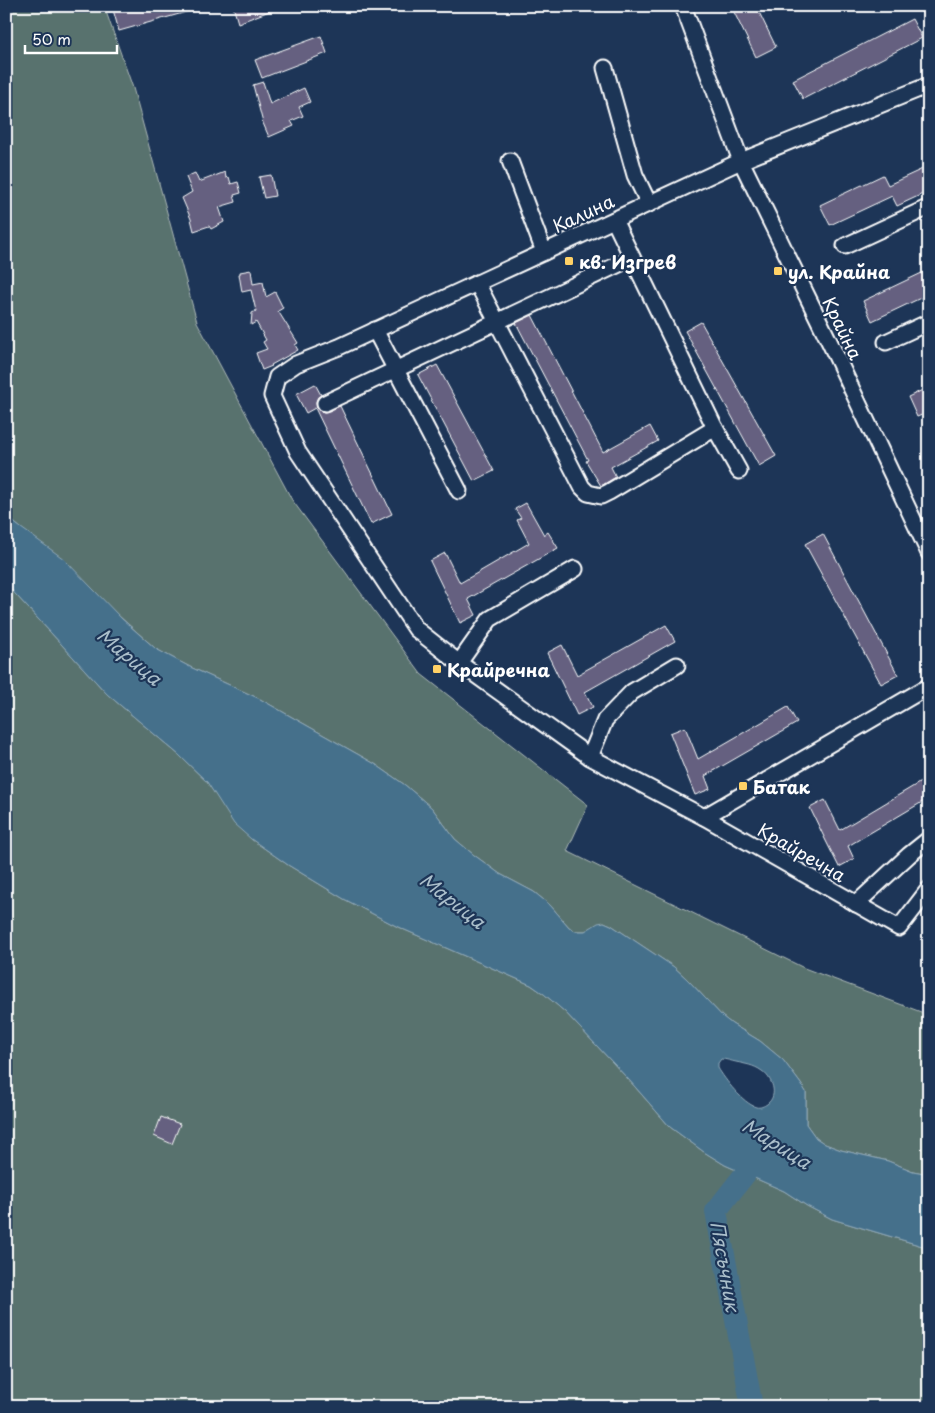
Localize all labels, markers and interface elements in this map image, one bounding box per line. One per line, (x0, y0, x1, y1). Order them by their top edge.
scale bar (25, 22, 118, 54)
text: 50 m (32, 27, 71, 50)
street label: Калина (548, 187, 619, 239)
place label: кв. Изгрев (579, 248, 676, 275)
marker: кв. Изгрев (563, 255, 575, 267)
place label: ул. Крайна (788, 258, 890, 285)
marker: ул. Крайна (772, 265, 784, 277)
street label: Крайна (816, 292, 870, 365)
water label: Марица (92, 621, 169, 692)
place label: Крайречна (447, 656, 550, 683)
marker: Крайречна (431, 663, 443, 675)
place label: Батак (753, 773, 811, 800)
marker: Батак (737, 780, 749, 792)
street label: Крайречна (753, 816, 852, 888)
water label: Марица (414, 865, 493, 935)
water label: Марица (737, 1111, 818, 1176)
water label: Пясъчник (704, 1219, 748, 1315)

